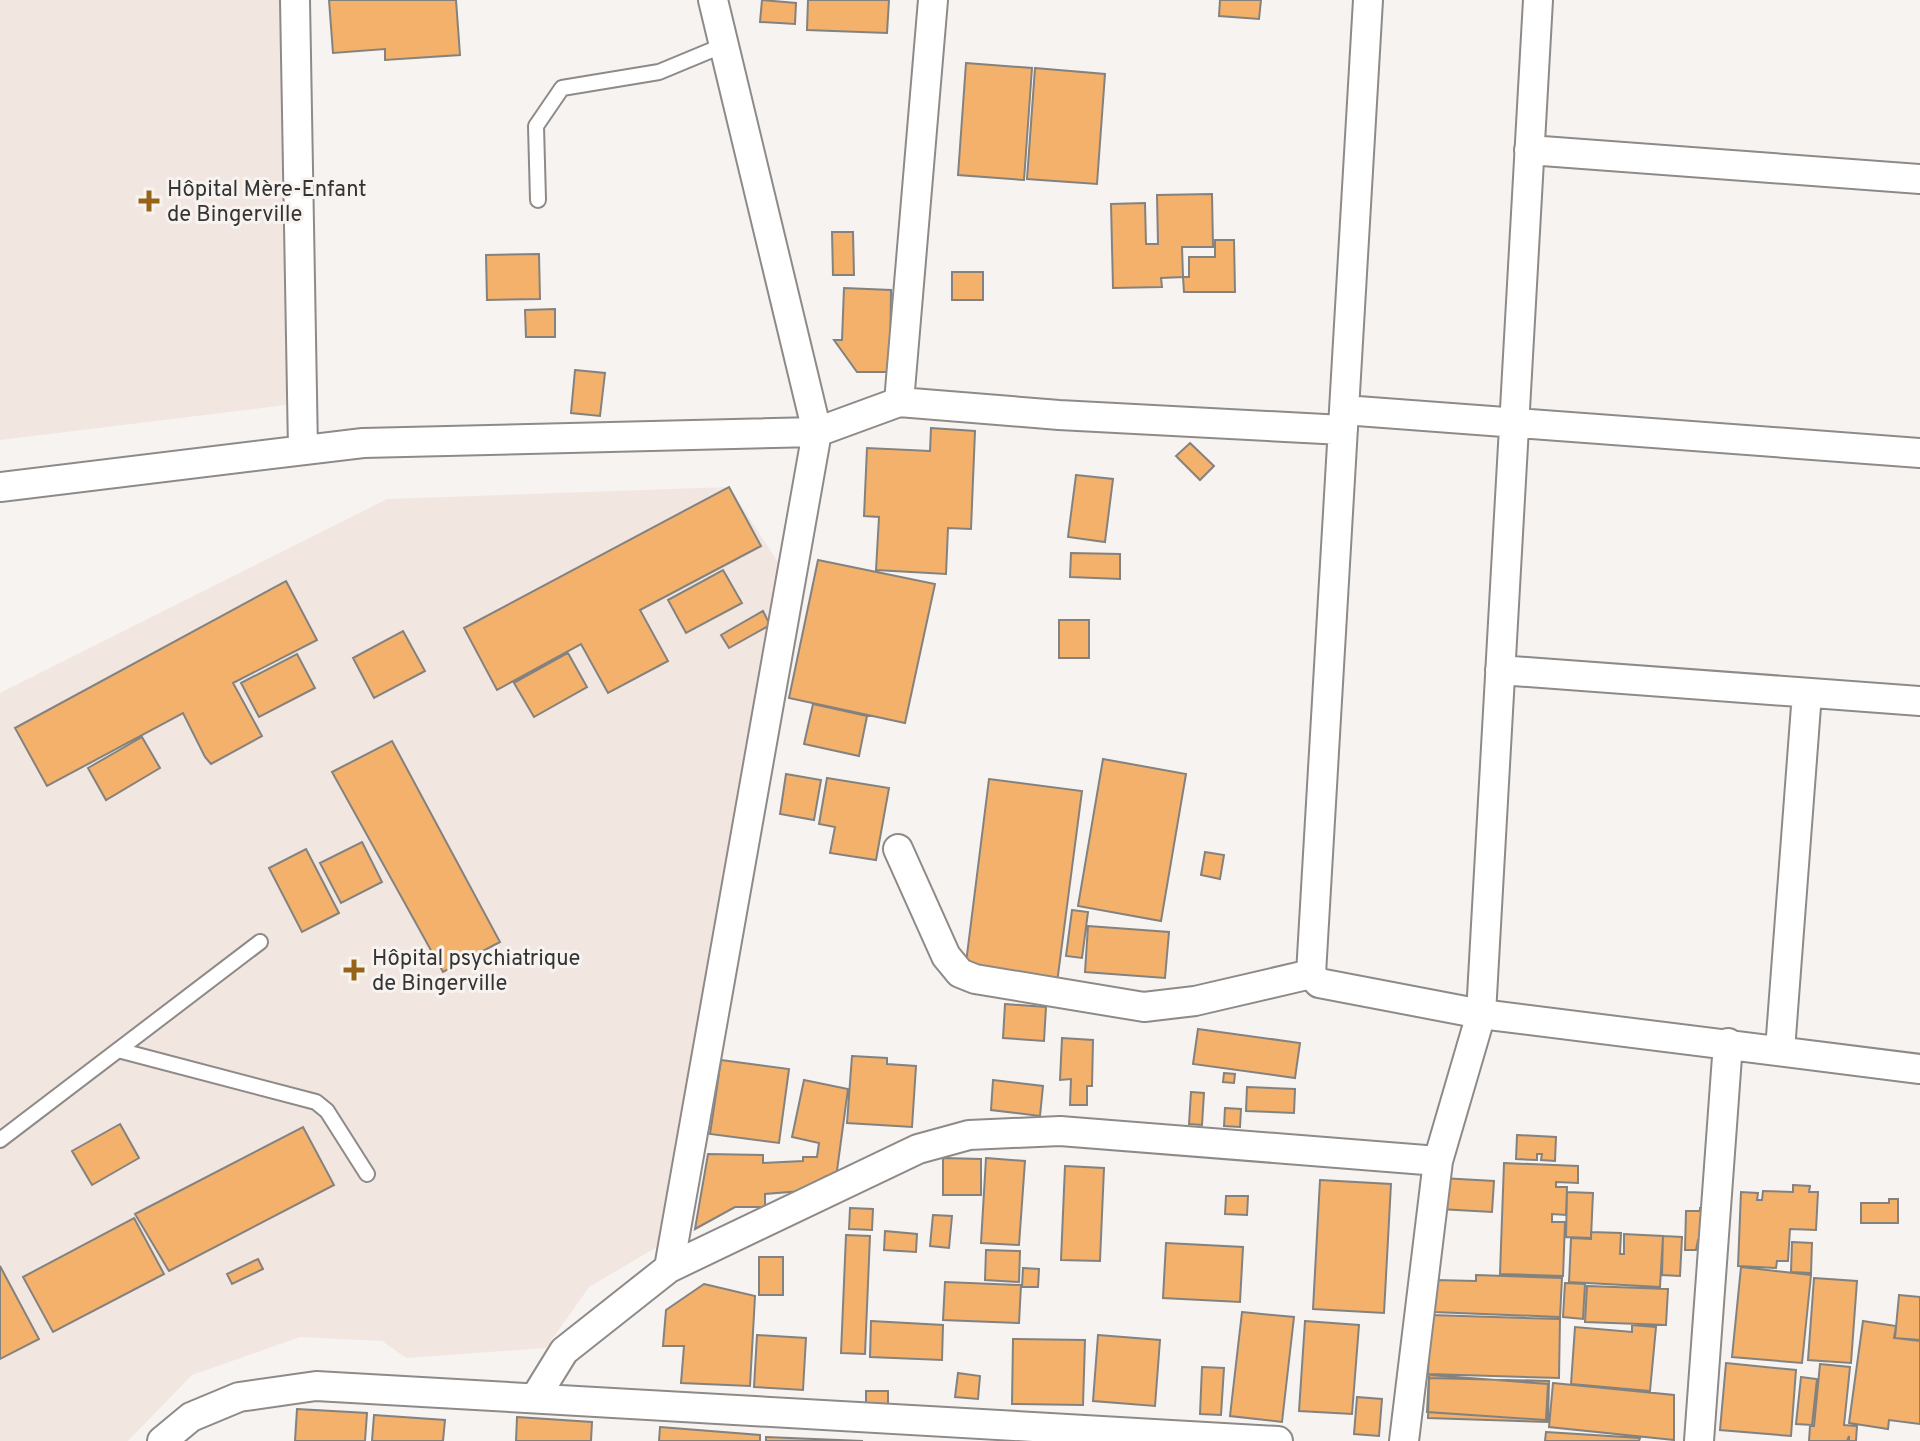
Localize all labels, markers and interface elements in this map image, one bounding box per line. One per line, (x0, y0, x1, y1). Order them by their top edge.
place label: Hôpital Mère-Enfant de Bingerville (167, 177, 367, 229)
marker: Hôpital Mère-Enfant de Bingerville (138, 190, 160, 212)
place label: Hôpital psychiatrique de Bingerville (372, 946, 580, 998)
marker: Hôpital psychiatrique de Bingerville (343, 959, 365, 981)

